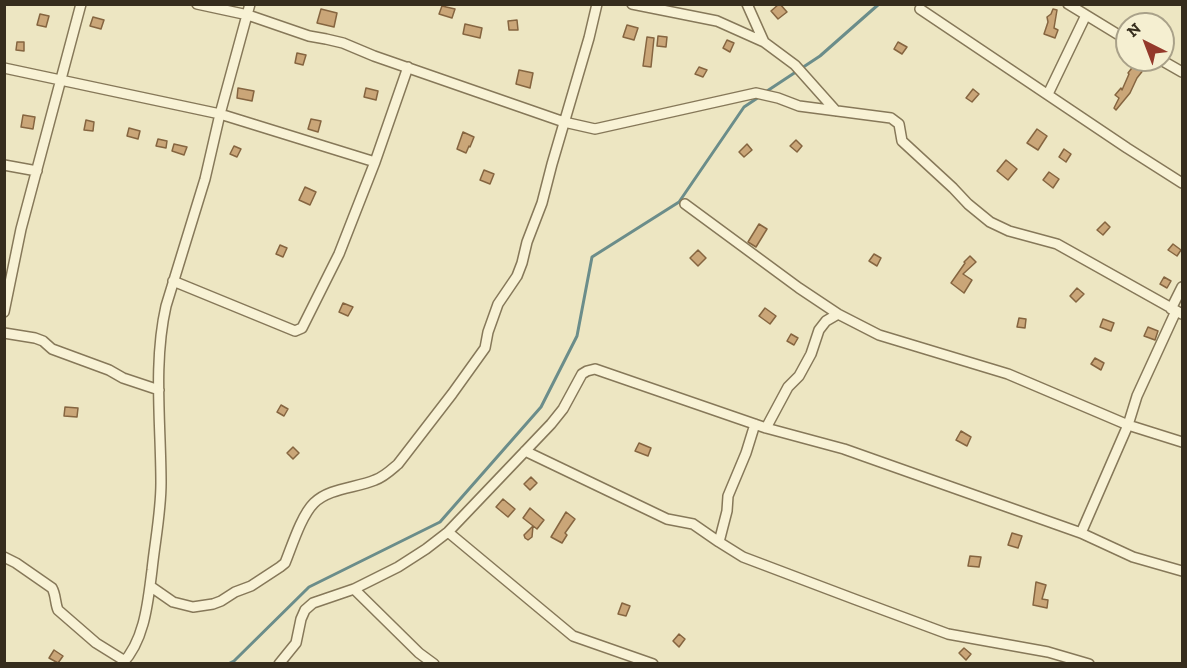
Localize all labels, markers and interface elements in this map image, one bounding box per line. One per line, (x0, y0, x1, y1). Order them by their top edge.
north arrow (1115, 12, 1175, 72)
text: N (1123, 19, 1145, 41)

